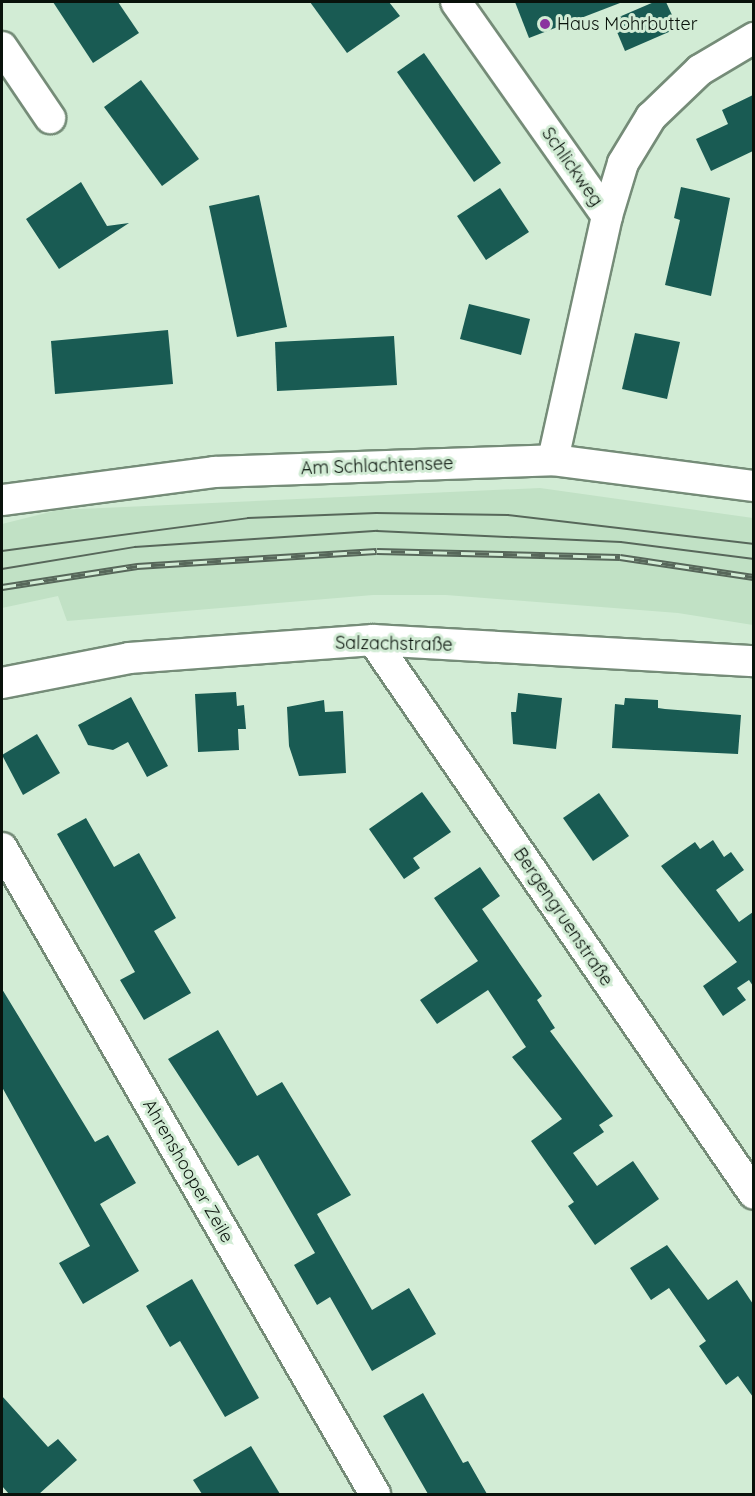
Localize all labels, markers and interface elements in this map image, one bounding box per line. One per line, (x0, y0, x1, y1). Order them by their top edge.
place label: Haus Mohrbutter (557, 13, 698, 35)
marker: Haus Mohrbutter (538, 17, 552, 31)
street label: Schlickweg (537, 123, 607, 211)
street label: Am Schlachtensee (300, 453, 454, 479)
street label: Salzachstraße (335, 632, 453, 656)
street label: Bergengruenstraße (509, 844, 617, 990)
street label: Ahrenshooper Zeile (138, 1095, 238, 1247)

